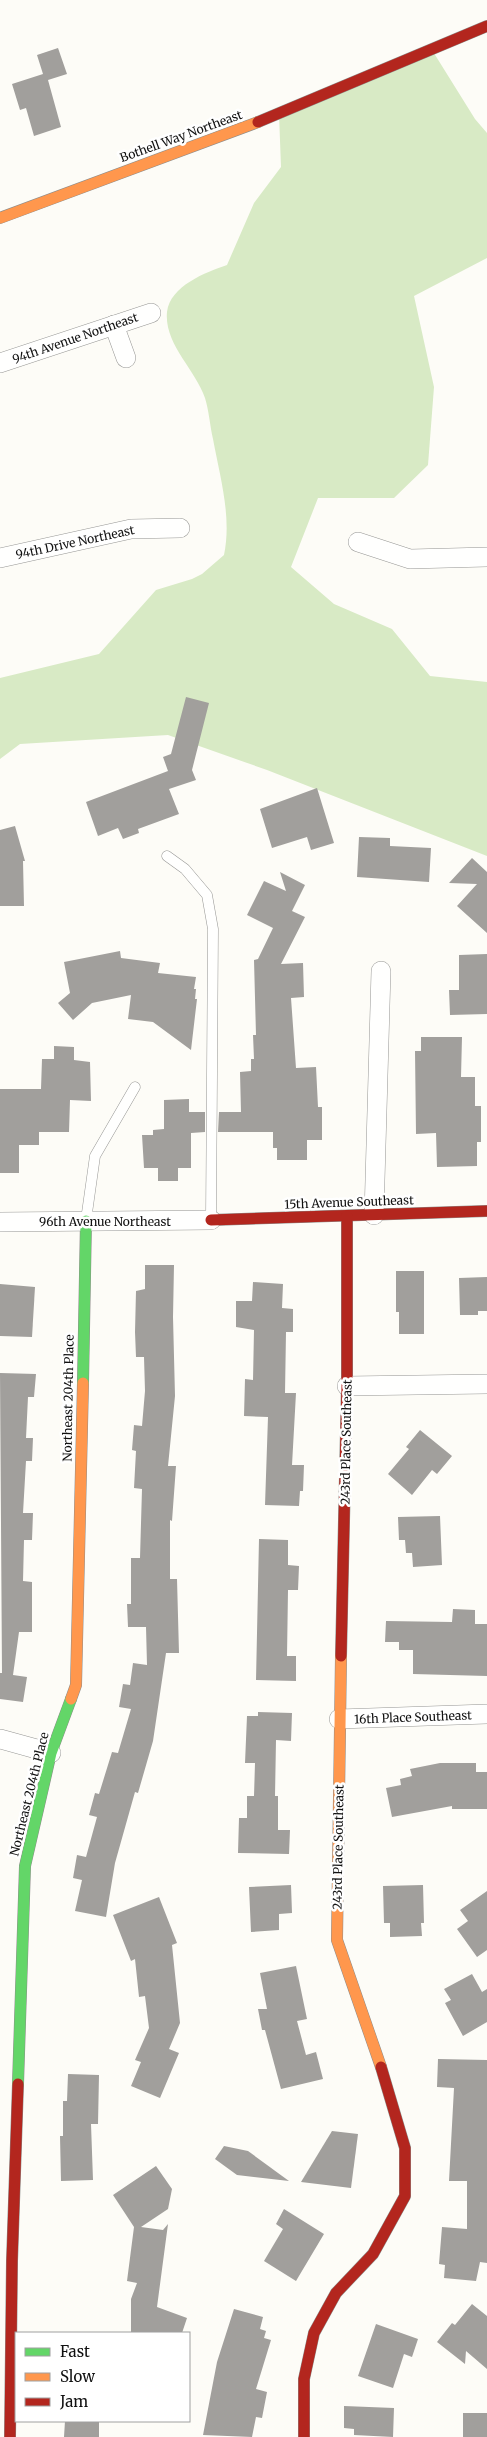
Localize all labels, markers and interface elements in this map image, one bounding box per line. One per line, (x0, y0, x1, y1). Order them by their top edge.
street label: Bothell Way Northeast (118, 107, 245, 165)
street label: 94th Avenue Northeast (10, 309, 140, 367)
street label: 94th Drive Northeast (14, 522, 136, 562)
street label: 15th Avenue Southeast (284, 1192, 414, 1212)
street label: 96th Avenue Northeast (39, 1214, 171, 1229)
street label: Northeast 204th Place (59, 1334, 77, 1462)
street label: 243rd Place Southeast (337, 1379, 355, 1505)
street label: 16th Place Southeast (354, 1707, 472, 1727)
street label: Northeast 204th Place (6, 1730, 52, 1858)
street label: 243rd Place Southeast (329, 1784, 347, 1910)
legend (15, 2332, 190, 2422)
text: Fast (60, 2342, 90, 2361)
text: Slow (60, 2367, 95, 2386)
text: Jam (59, 2392, 88, 2411)

